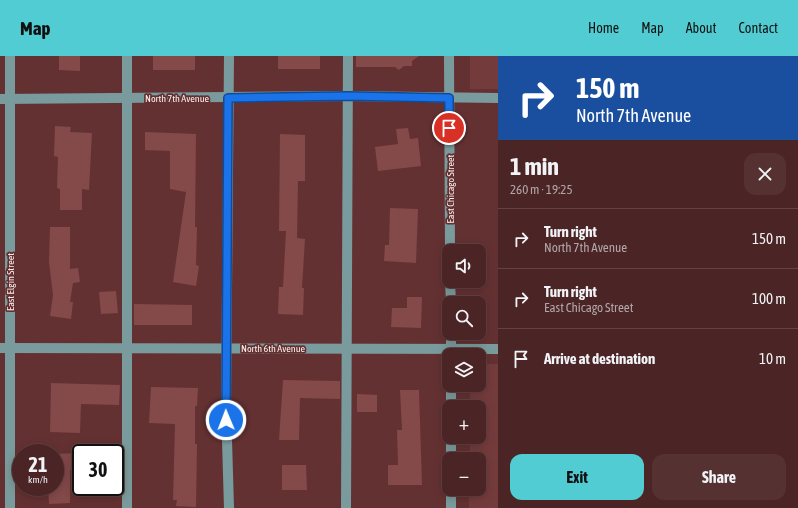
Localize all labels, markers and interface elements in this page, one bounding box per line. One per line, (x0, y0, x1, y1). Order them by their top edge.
text: Map (20, 17, 51, 39)
text: Home (588, 20, 619, 36)
text: Map (641, 20, 664, 36)
text: About (686, 20, 717, 36)
text: Contact (739, 20, 778, 36)
icon: right (510, 72, 562, 124)
text: 150 m (576, 72, 639, 104)
street label: North 7th Avenue (145, 93, 209, 104)
text: North 7th Avenue (576, 105, 691, 126)
pin (432, 111, 466, 145)
icon: arrive (438, 117, 460, 139)
text: 1 min (510, 153, 559, 180)
button: close (744, 153, 786, 195)
street label: East Chicago Street (445, 154, 456, 223)
text: 260 m · 19:25 (510, 182, 573, 197)
text: Turn right (544, 223, 597, 240)
icon: right (510, 228, 532, 250)
text: 150 m (752, 230, 786, 247)
text: North 7th Avenue (544, 240, 627, 255)
map controls (442, 244, 486, 496)
button: sound (442, 244, 486, 288)
street label: East Elgin Street (5, 253, 16, 311)
text: Turn right (544, 283, 597, 300)
icon: right (510, 288, 532, 310)
text: 100 m (752, 290, 786, 307)
button: search (442, 296, 486, 340)
text: East Chicago Street (544, 300, 633, 315)
street label: North 6th Avenue (241, 343, 305, 354)
button: layers (442, 348, 486, 392)
icon: arrive (510, 348, 532, 370)
text: Arrive at destination (544, 350, 655, 367)
text: 10 m (759, 350, 786, 367)
position arrow (205, 399, 247, 441)
button: + (442, 400, 486, 444)
speed limit sign: 30 (72, 444, 124, 496)
button: − (442, 452, 486, 496)
text: 21 (29, 453, 47, 476)
button: Exit (510, 454, 644, 500)
button: Share (652, 454, 786, 500)
text: km/h (28, 474, 48, 485)

